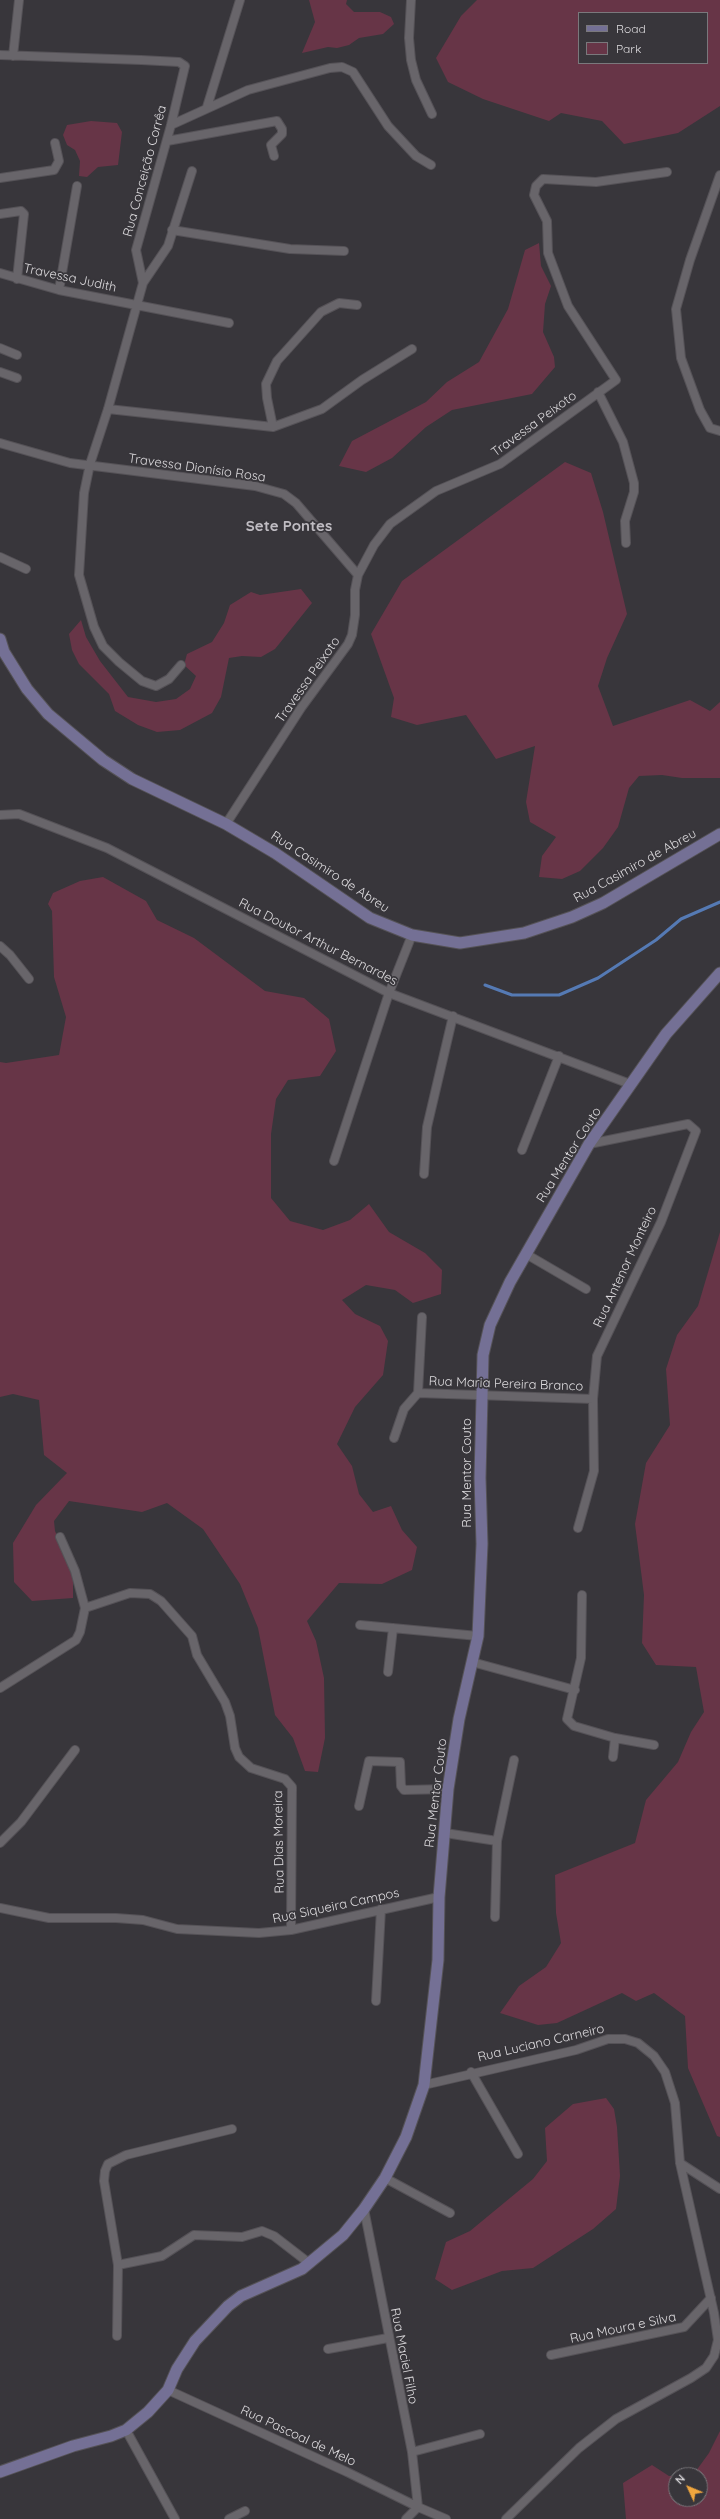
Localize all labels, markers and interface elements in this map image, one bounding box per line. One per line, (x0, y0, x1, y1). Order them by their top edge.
legend (578, 12, 708, 64)
text: Road (616, 21, 646, 36)
text: Park (616, 41, 641, 56)
street label: Rua Conceição Corrêa (120, 104, 170, 238)
street label: Travessa Judith (22, 261, 118, 295)
street label: Travessa Peixoto (488, 388, 580, 460)
street label: Travessa Dionísio Rosa (127, 451, 267, 485)
district label: Sete Pontes (246, 517, 332, 535)
street label: Travessa Peixoto (273, 634, 343, 726)
street label: Rua Casimiro de Abreu (571, 826, 699, 906)
street label: Rua Casimiro de Abreu (268, 828, 392, 916)
street label: Rua Doutor Arthur Bernardes (236, 895, 400, 989)
street label: Rua Mentor Couto (533, 1104, 605, 1206)
street label: Rua Antenor Monteiro (590, 1204, 660, 1330)
street label: Rua Maria Pereira Branco (428, 1374, 584, 1394)
street label: Rua Mentor Couto (459, 1418, 475, 1528)
street label: Rua Mentor Couto (422, 1738, 450, 1848)
street label: Rua Dias Moreira (270, 1790, 288, 1894)
street label: Rua Siqueira Campos (271, 1885, 401, 1927)
street label: Rua Luciano Carneiro (476, 2021, 606, 2065)
street label: Rua Maciel Filho (387, 2307, 421, 2405)
street label: Rua Moura e Silva (569, 2309, 677, 2347)
street label: Rua Pascoal de Melo (238, 2402, 358, 2470)
north arrow (668, 2467, 708, 2507)
text: N (672, 2472, 688, 2487)

